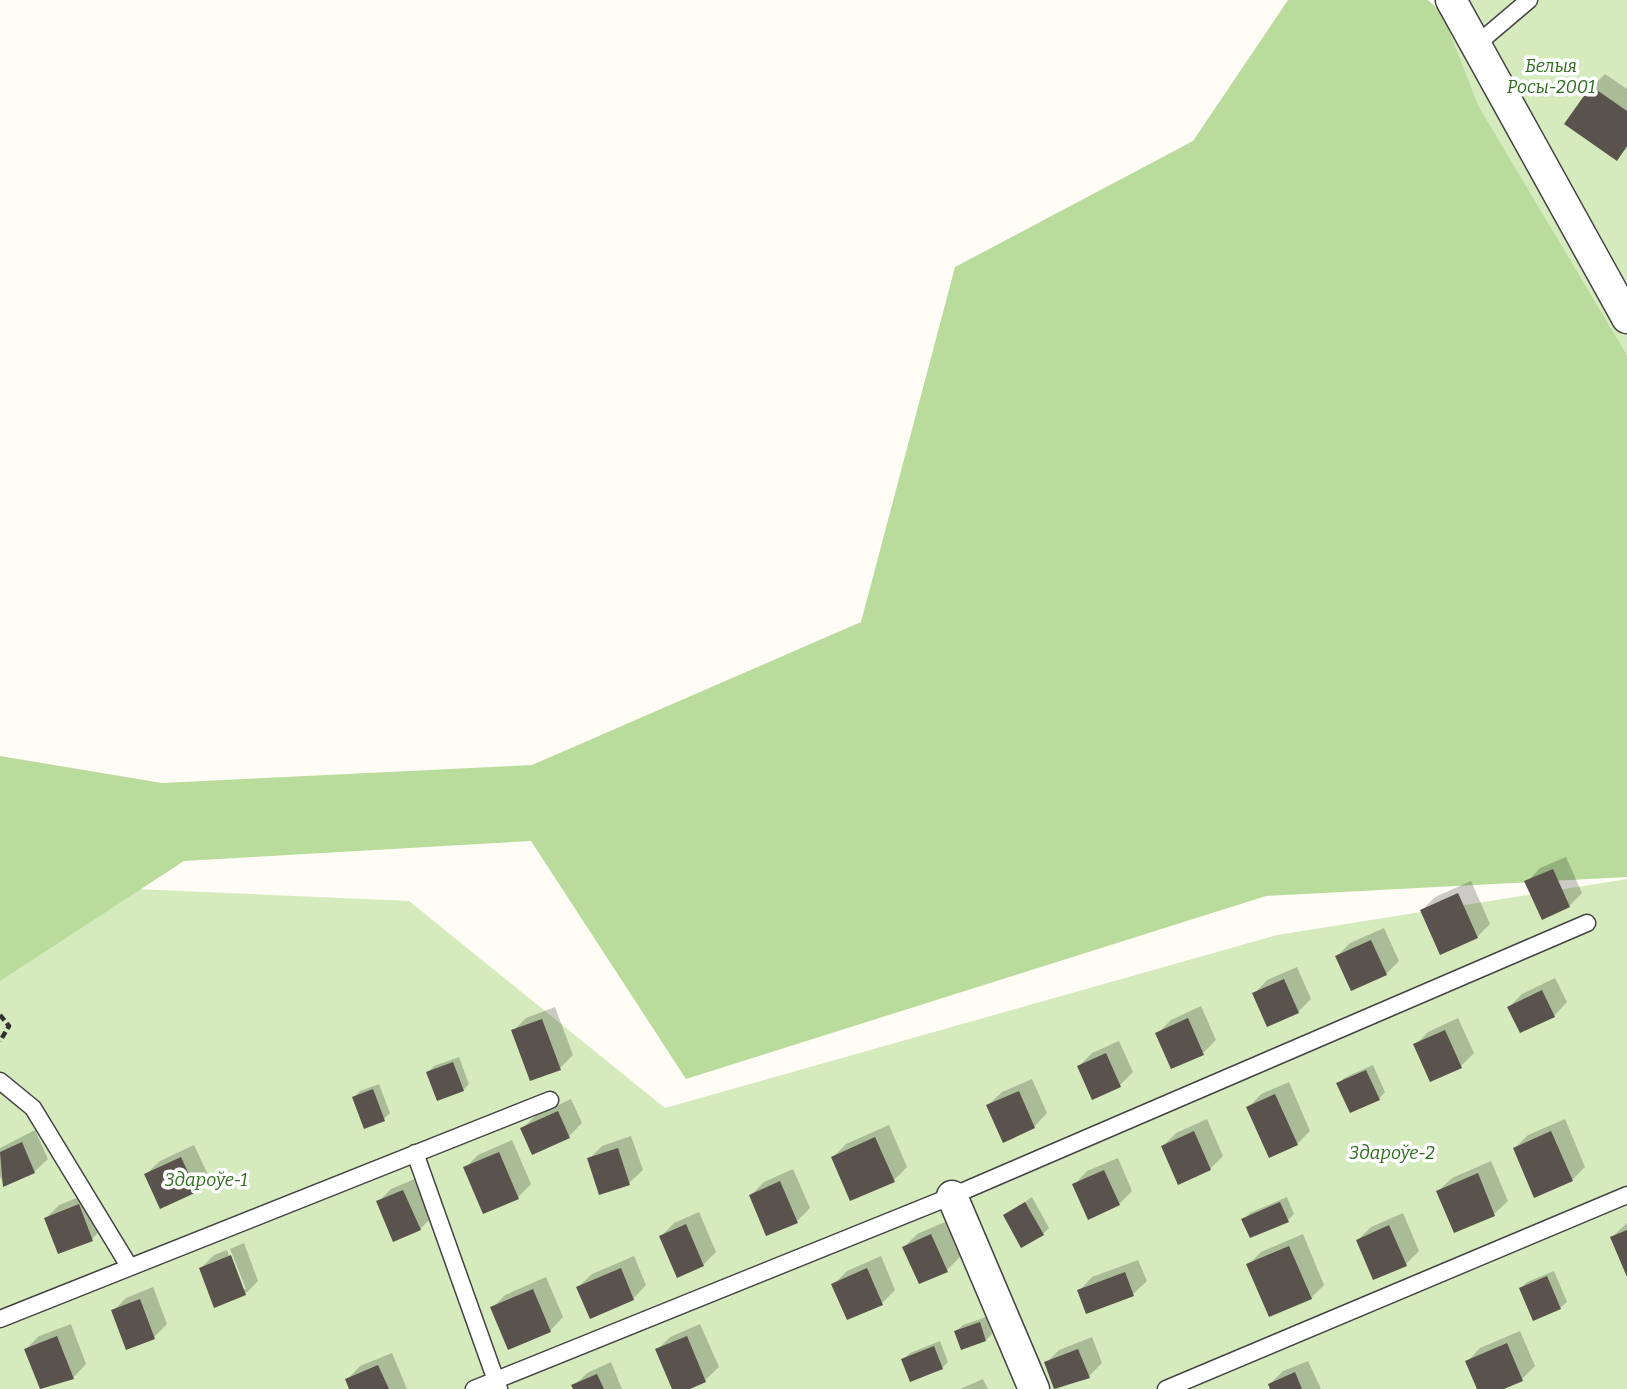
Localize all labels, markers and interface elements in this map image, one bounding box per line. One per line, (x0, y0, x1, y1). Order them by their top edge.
park label: Белыя Росы-2001 (1507, 56, 1595, 98)
park label: Здароўе-2 (1349, 1143, 1435, 1165)
park label: Здароўе-1 (165, 1170, 247, 1192)

